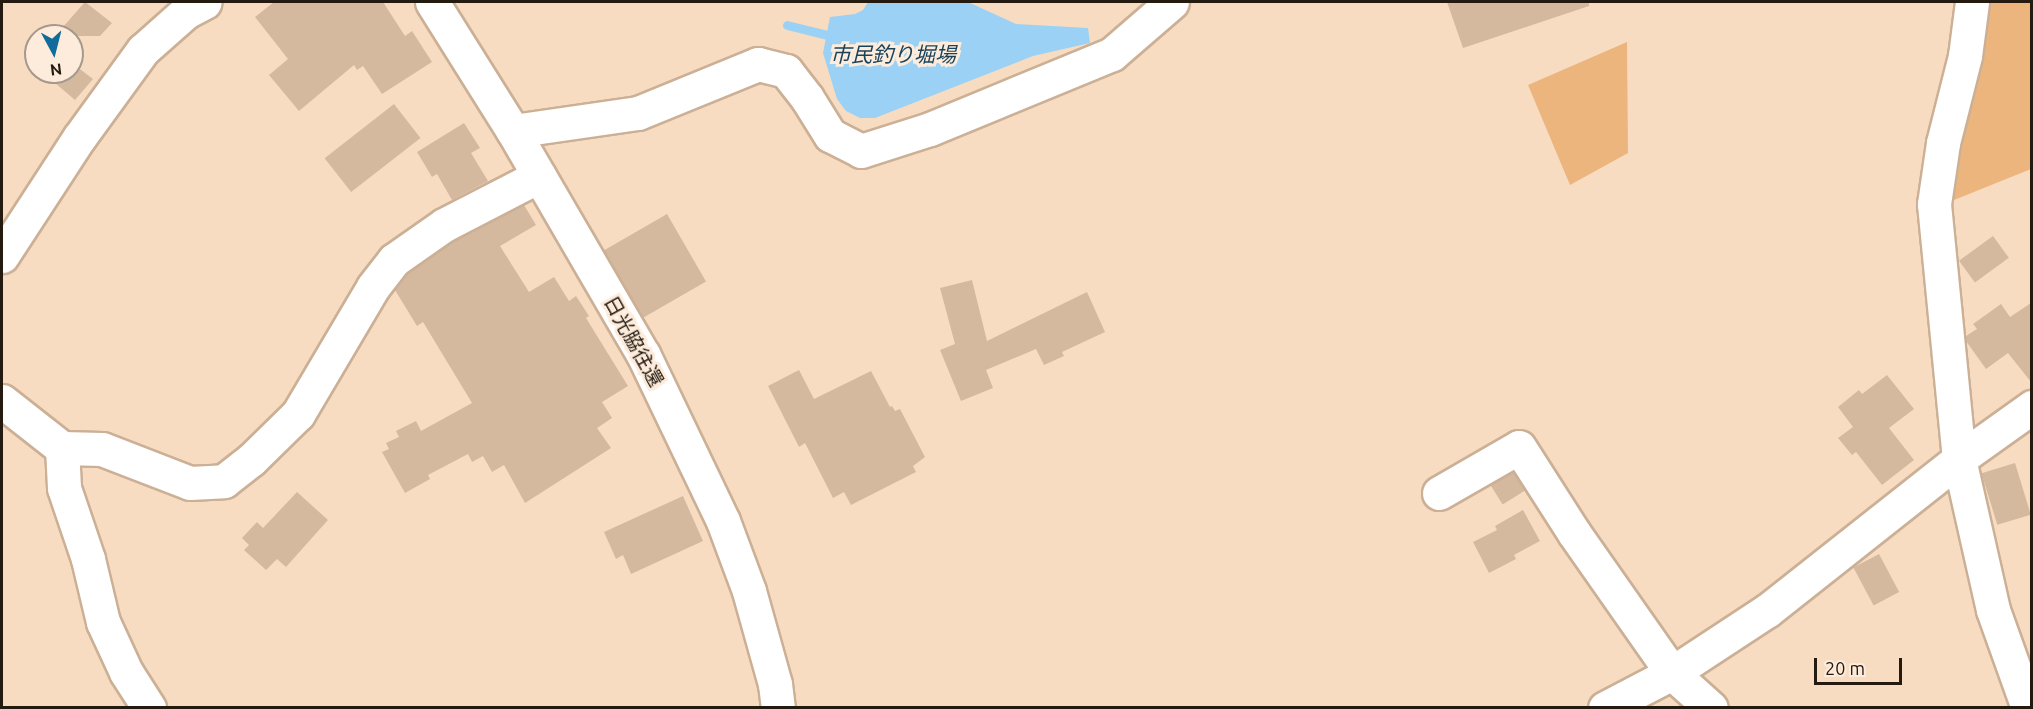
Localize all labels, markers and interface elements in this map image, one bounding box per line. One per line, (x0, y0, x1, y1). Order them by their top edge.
north arrow (24, 24, 84, 84)
water label: 市民釣り堀場 (830, 41, 956, 67)
text: N (49, 60, 63, 80)
street label: 日光脇往還 (599, 291, 669, 391)
scale bar (1817, 646, 1906, 684)
text: 20 m (1825, 658, 1865, 678)

